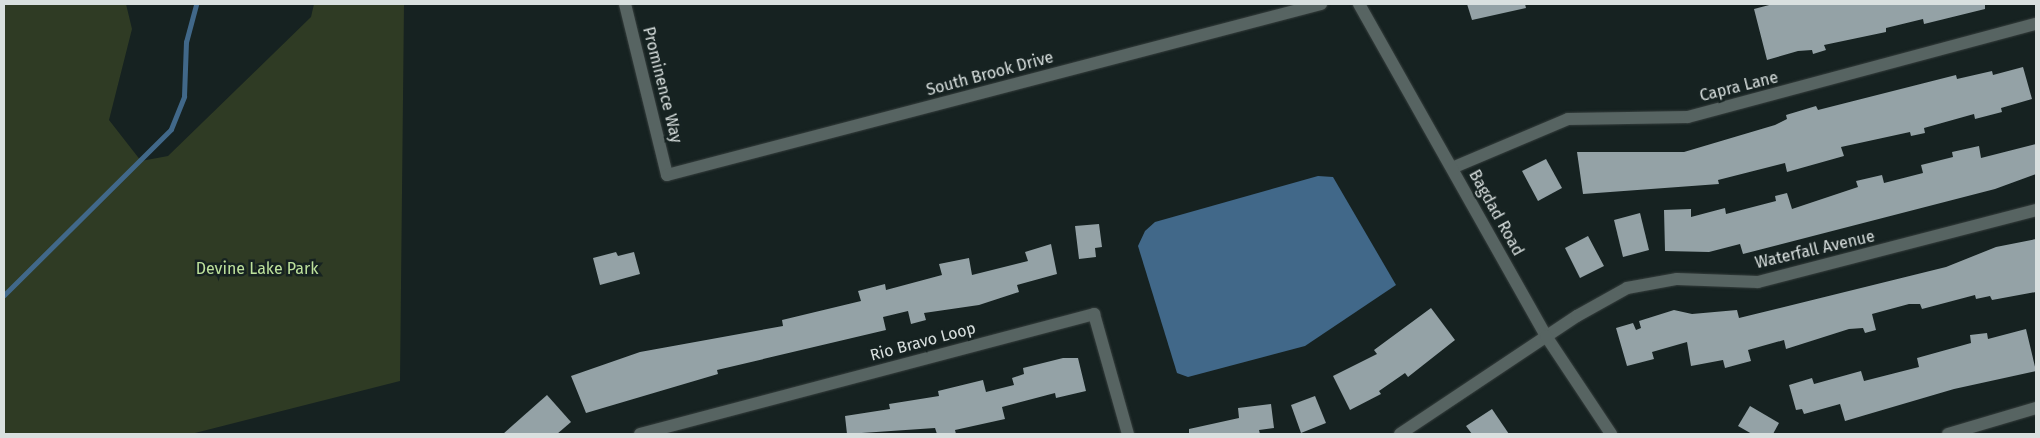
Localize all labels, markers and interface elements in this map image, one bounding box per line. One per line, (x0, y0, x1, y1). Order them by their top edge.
street label: Prominence Way (638, 25, 686, 145)
street label: South Brook Drive (924, 48, 1056, 100)
street label: Capra Lane (1698, 68, 1780, 106)
street label: Bagdad Road (1464, 167, 1528, 259)
street label: Waterfall Avenue (1753, 227, 1877, 273)
park label: Devine Lake Park (196, 259, 318, 279)
street label: Rio Bravo Loop (868, 319, 978, 365)

